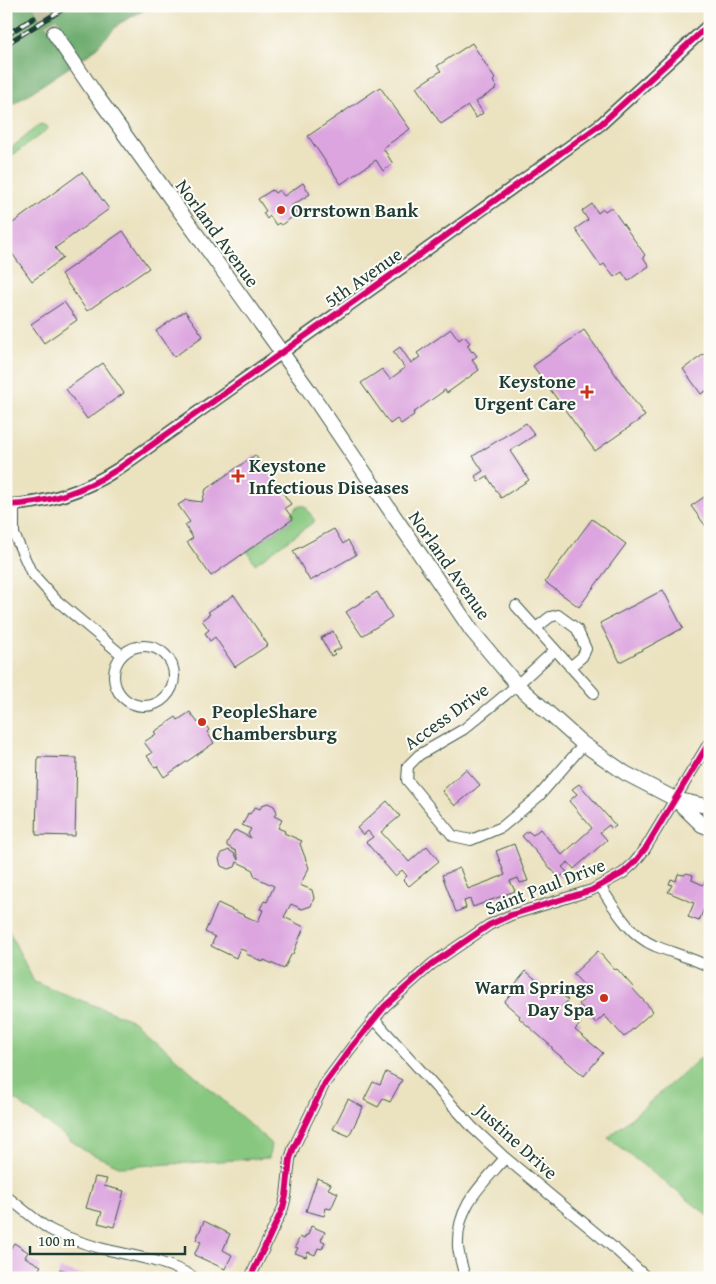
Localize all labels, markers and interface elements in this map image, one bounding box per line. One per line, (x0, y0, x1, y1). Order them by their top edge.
street label: Norland Avenue (169, 173, 267, 293)
place label: Orrstown Bank (291, 196, 418, 224)
marker: Orrstown Bank (275, 204, 287, 216)
street label: 5th Avenue (318, 240, 408, 314)
place label: Keystone Urgent Care (474, 367, 576, 417)
marker: Keystone Urgent Care (580, 385, 594, 399)
place label: Keystone Infectious Diseases (249, 451, 409, 501)
marker: Keystone Infectious Diseases (231, 469, 245, 483)
street label: Norland Avenue (402, 505, 498, 625)
street label: Access Drive (398, 675, 494, 756)
place label: PeopleShare Chambersburg (212, 697, 338, 747)
marker: PeopleShare Chambersburg (196, 716, 208, 728)
street label: Saint Paul Drive (481, 850, 609, 922)
place label: Warm Springs Day Spa (475, 973, 594, 1023)
marker: Warm Springs Day Spa (598, 992, 610, 1004)
street label: Justine Drive (468, 1095, 564, 1186)
scale bar (30, 1224, 185, 1256)
text: 100 m (38, 1230, 76, 1251)

